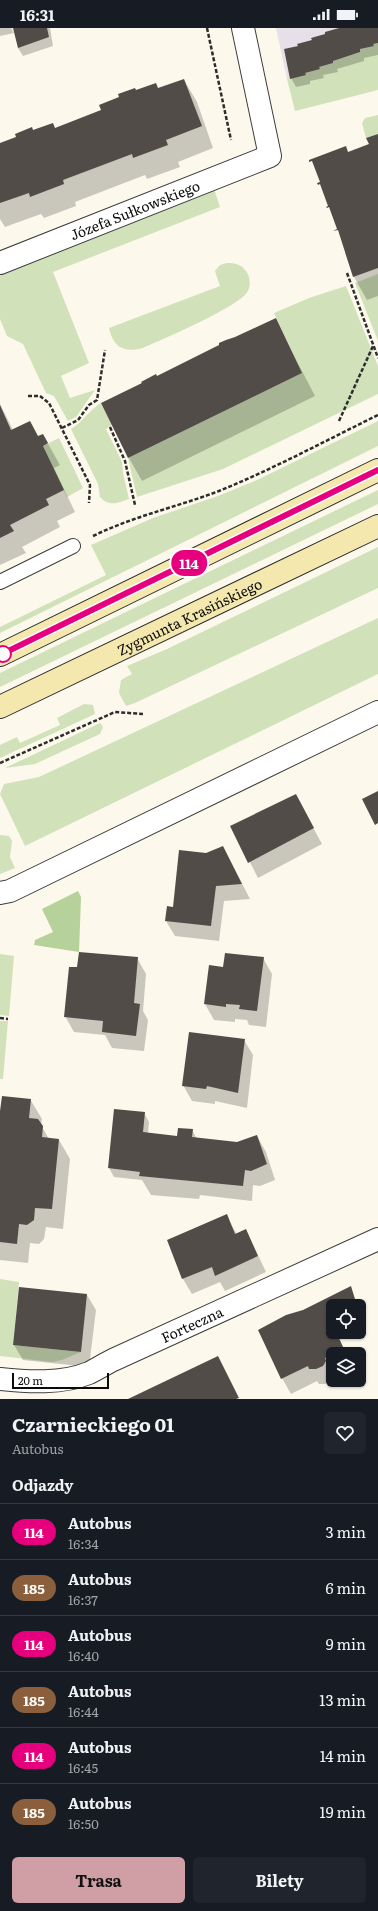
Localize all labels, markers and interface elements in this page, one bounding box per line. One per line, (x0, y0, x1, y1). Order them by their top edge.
text: 16:31 (20, 3, 54, 26)
street label: Józefa Sułkowskiego (67, 175, 203, 244)
line badge: 114 (166, 550, 212, 576)
text: 114 (179, 553, 199, 573)
street label: Zygmunta Krasińskiego (114, 573, 265, 660)
unlabelled marker (0, 645, 12, 663)
map controls (326, 1299, 366, 1387)
button: locate (326, 1299, 366, 1339)
street label: Forteczna (158, 1301, 227, 1347)
button: layers (326, 1347, 366, 1387)
scale bar (12, 1371, 109, 1390)
text: 20 m (18, 1372, 43, 1388)
text: Czarnieckiego 01 (12, 1410, 174, 1438)
button: heart (324, 1412, 366, 1454)
text: Autobus (12, 1439, 63, 1458)
text: Odjazdy (12, 1473, 73, 1496)
text: Autobus (68, 1511, 131, 1534)
text: 3 min (325, 1520, 366, 1543)
text: 114 (24, 1522, 44, 1542)
text: 16:34 (68, 1534, 99, 1553)
text: Autobus (68, 1567, 131, 1590)
text: 6 min (325, 1576, 366, 1599)
text: 185 (23, 1578, 45, 1598)
text: 16:37 (68, 1590, 98, 1609)
text: Autobus (68, 1623, 131, 1646)
text: 9 min (326, 1632, 366, 1655)
text: 114 (24, 1634, 44, 1654)
text: 16:40 (68, 1646, 99, 1665)
text: Autobus (68, 1679, 131, 1702)
text: 13 min (319, 1688, 366, 1711)
text: 185 (23, 1690, 45, 1710)
text: 16:44 (68, 1702, 99, 1721)
text: Autobus (68, 1735, 131, 1758)
text: 14 min (320, 1744, 366, 1767)
text: 114 (24, 1746, 44, 1766)
text: 16:45 (68, 1758, 98, 1777)
text: Autobus (68, 1791, 131, 1814)
text: 19 min (320, 1800, 366, 1823)
text: 185 (23, 1802, 45, 1822)
text: 16:50 (68, 1814, 99, 1833)
button: Trasa (12, 1857, 185, 1903)
button: Bilety (193, 1857, 366, 1903)

